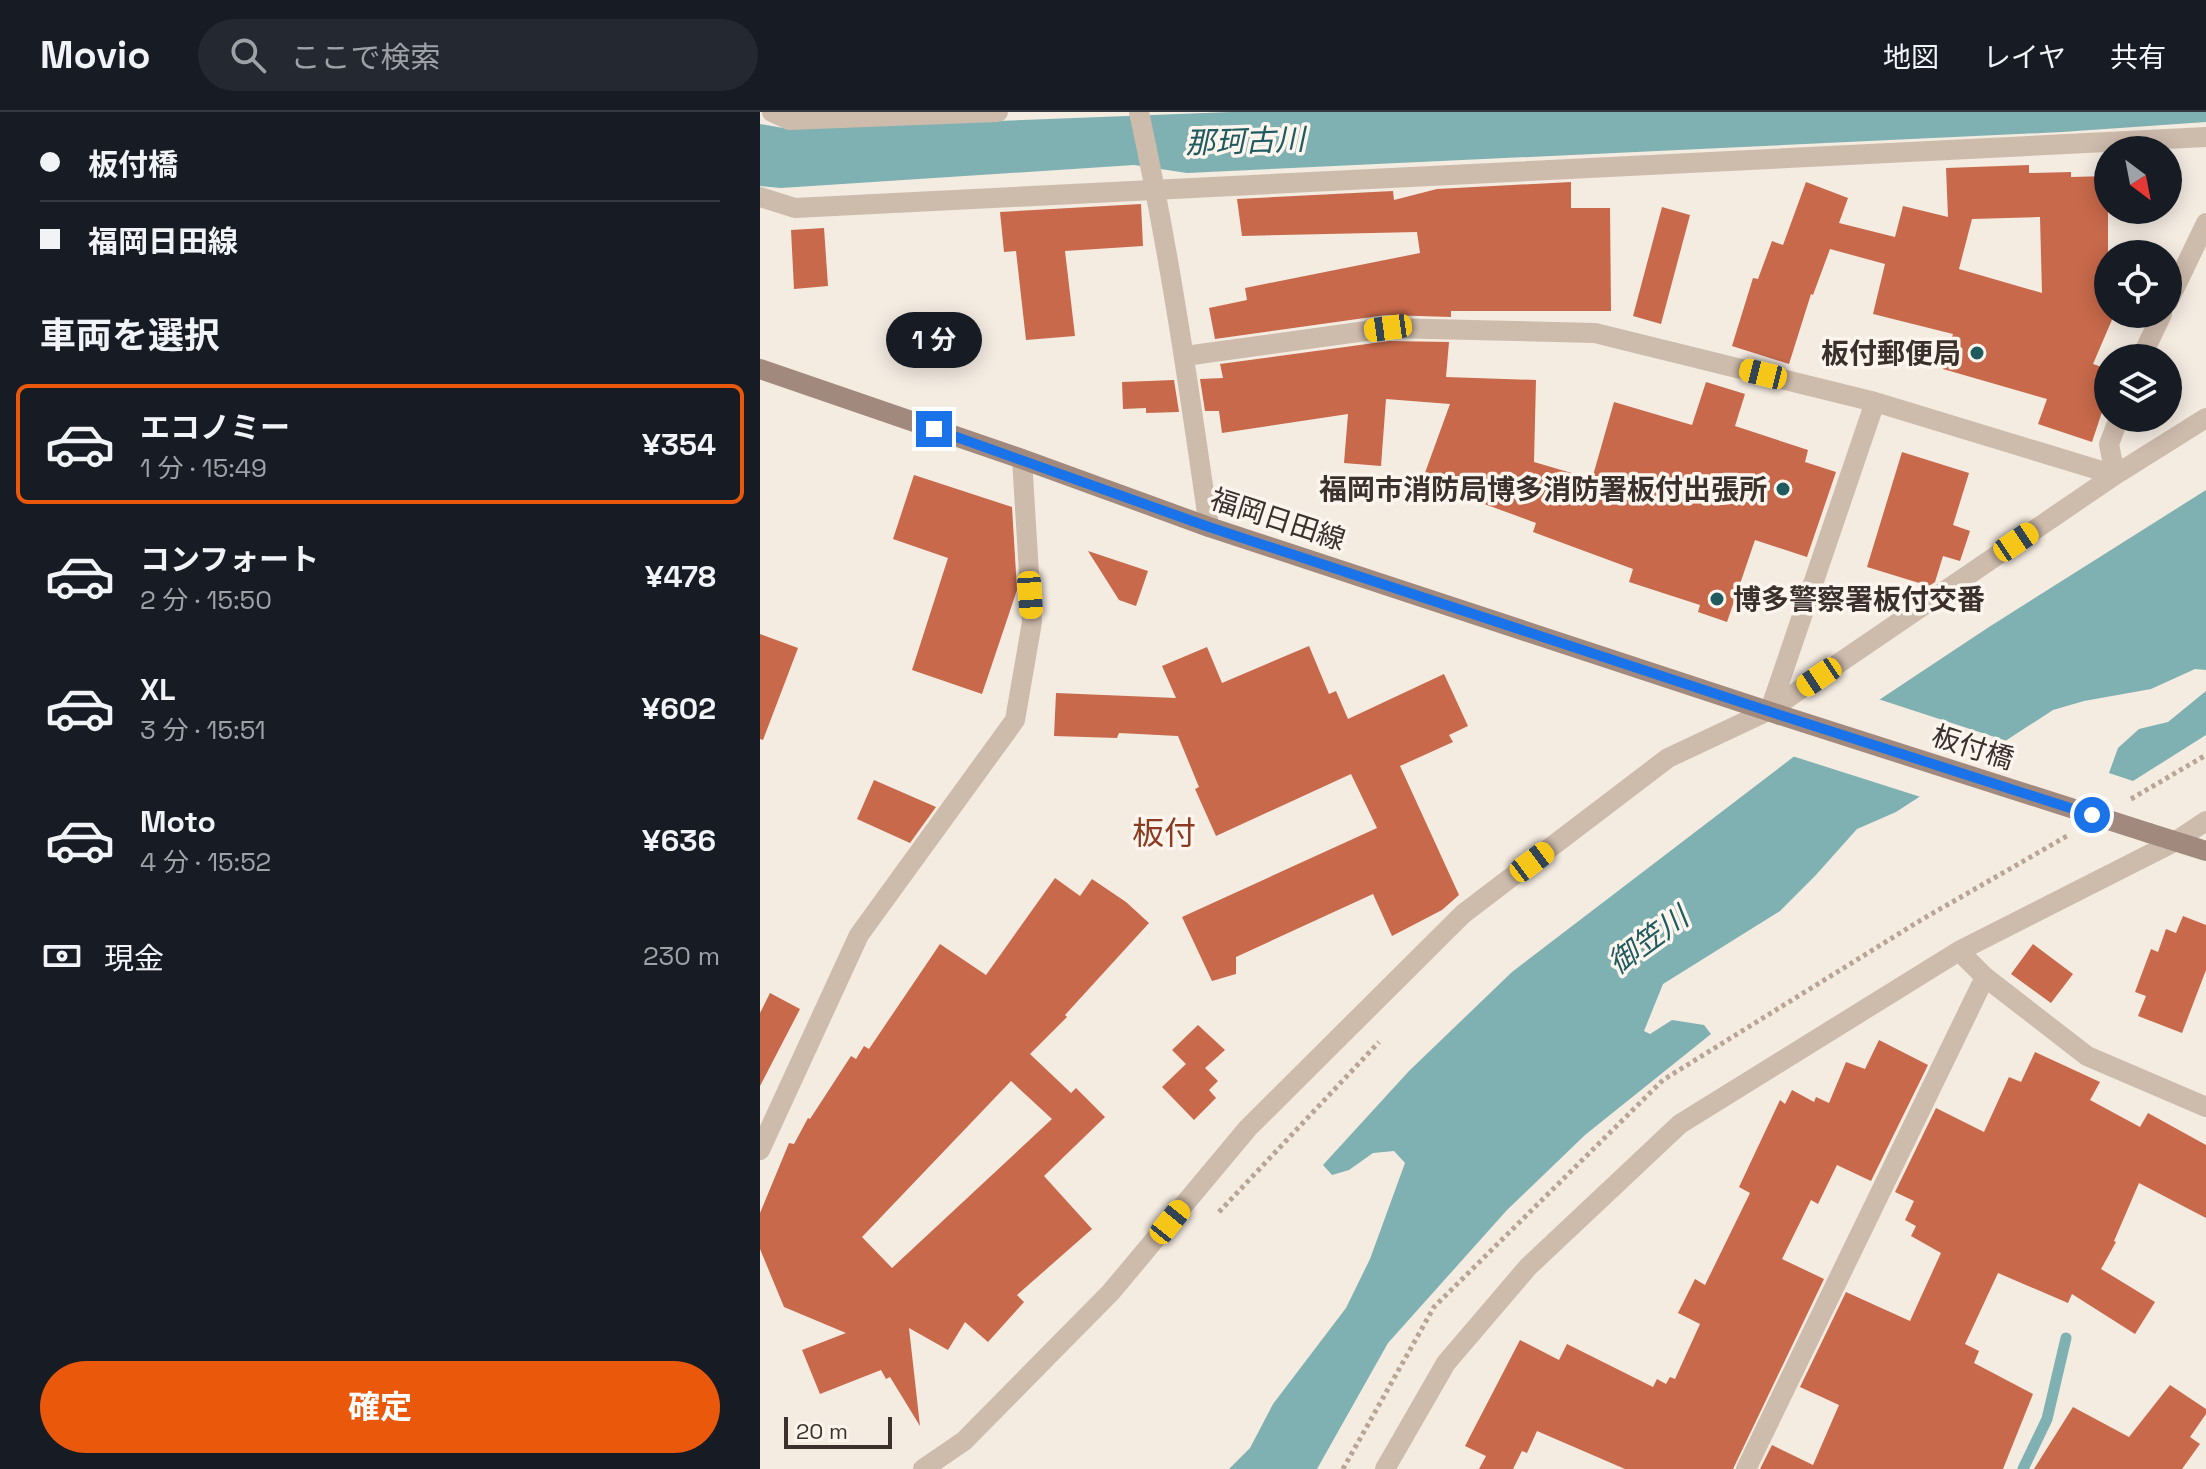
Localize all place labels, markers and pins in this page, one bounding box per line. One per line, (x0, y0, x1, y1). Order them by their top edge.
place label: 板付郵便局 (1821, 335, 1961, 371)
marker: 板付郵便局 (1968, 344, 1986, 362)
place label: 福岡市消防局博多消防署板付出張所 (1319, 471, 1767, 507)
marker: 福岡市消防局博多消防署板付出張所 (1774, 480, 1792, 498)
place label: 博多警察署板付交番 (1733, 581, 1985, 617)
marker: 博多警察署板付交番 (1708, 590, 1726, 608)

